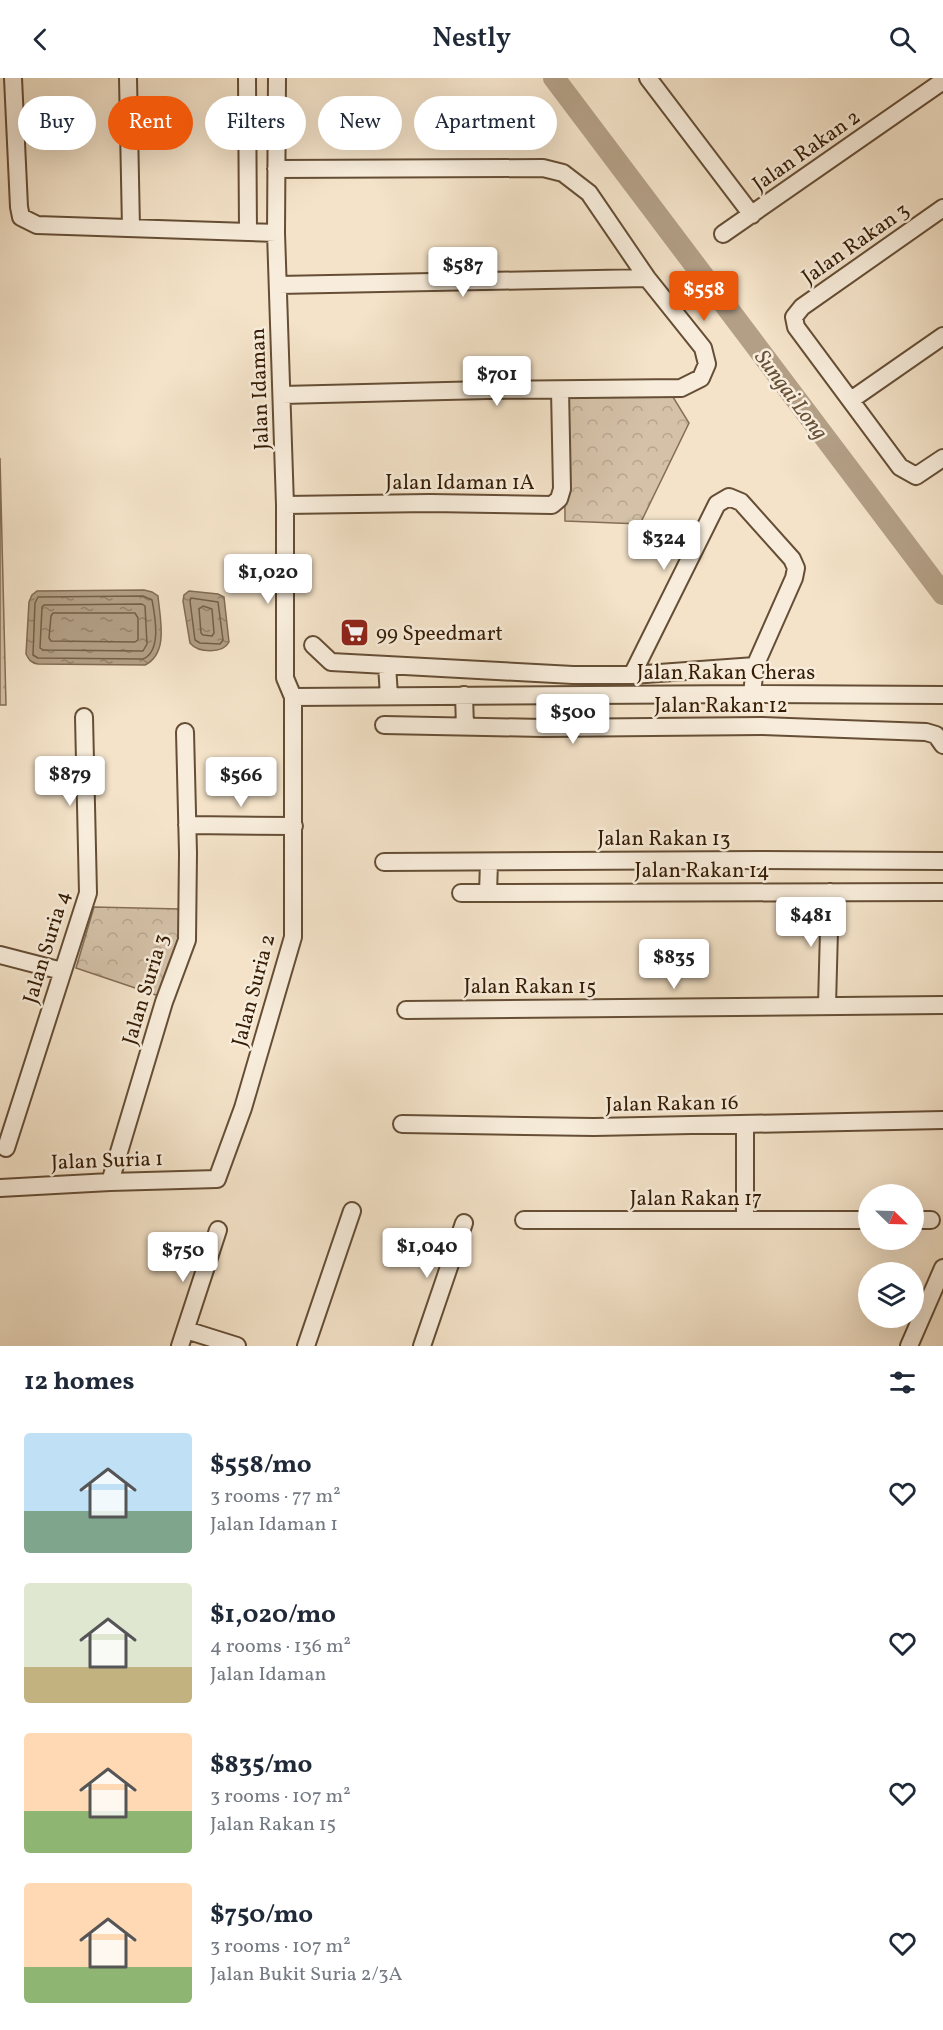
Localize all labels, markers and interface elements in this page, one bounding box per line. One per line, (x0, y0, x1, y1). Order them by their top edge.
text: Nestly (432, 20, 511, 58)
icon: back (24, 23, 57, 56)
icon: search (886, 23, 919, 56)
chip: Buy (18, 96, 96, 150)
chip: Rent (108, 96, 193, 150)
chip: Filters (205, 96, 306, 150)
chip: New (318, 96, 402, 150)
chip: Apartment (414, 96, 557, 150)
street label: Jalan Rakan 2 (747, 103, 867, 199)
street label: Jalan Rakan 3 (796, 196, 915, 292)
pin: $587 (427, 247, 499, 298)
text: $587 (442, 252, 484, 280)
pin: $558 (668, 271, 740, 322)
text: $558 (683, 276, 725, 304)
street label: Jalan Idaman (244, 327, 277, 451)
water label: Sungai Long (746, 344, 834, 447)
pin: $701 (461, 356, 533, 407)
text: $701 (477, 361, 517, 389)
street label: Jalan Idaman 1A (385, 469, 535, 498)
pin: $324 (628, 520, 700, 571)
text: $324 (642, 525, 686, 553)
pin: $1,020 (219, 554, 317, 605)
text: $1,020 (238, 559, 298, 587)
supermarket icon: 99 Speedmart (339, 617, 371, 649)
place label: 99 Speedmart (376, 620, 503, 649)
street label: Jalan Rakan Cheras (637, 659, 815, 688)
street label: Jalan Rakan 12 (654, 692, 788, 721)
pin: $500 (537, 694, 609, 745)
text: $500 (550, 699, 596, 727)
pin: $879 (34, 756, 106, 807)
pin: $566 (205, 757, 277, 808)
text: $879 (49, 761, 91, 789)
text: $566 (220, 762, 262, 790)
street label: Jalan Rakan 13 (597, 825, 731, 854)
street label: Jalan Rakan 14 (635, 857, 770, 886)
street label: Jalan Suria 4 (17, 887, 78, 1007)
pin: $481 (775, 897, 847, 948)
text: $481 (790, 902, 832, 930)
street label: Jalan Suria 3 (116, 930, 177, 1049)
street label: Jalan Suria 2 (226, 931, 283, 1050)
pin: $835 (638, 939, 710, 990)
text: $835 (653, 944, 695, 972)
street label: Jalan Rakan 15 (464, 973, 596, 1002)
street label: Jalan Rakan 16 (605, 1089, 739, 1120)
street label: Jalan Suria 1 (50, 1145, 164, 1178)
north arrow (858, 1184, 924, 1250)
map controls (858, 1184, 924, 1328)
street label: Jalan Rakan 17 (630, 1185, 762, 1214)
pin: $1,040 (378, 1228, 476, 1279)
pin: $750 (147, 1232, 219, 1283)
text: $1,040 (397, 1233, 458, 1261)
text: $750 (162, 1237, 204, 1265)
button: layers (858, 1262, 924, 1328)
text: 12 homes (24, 1364, 135, 1400)
icon: filters (886, 1366, 919, 1399)
text: $558/mo (210, 1447, 312, 1483)
icon: home (72, 1457, 144, 1529)
icon: heart (886, 1477, 919, 1510)
text: 3 rooms · 77 m² (210, 1483, 341, 1511)
text: Jalan Idaman 1 (210, 1511, 338, 1539)
text: $1,020/mo (210, 1597, 336, 1633)
icon: home (72, 1607, 144, 1679)
icon: heart (886, 1627, 919, 1660)
text: 4 rooms · 136 m² (210, 1633, 351, 1661)
text: Jalan Idaman (210, 1661, 326, 1689)
text: $835/mo (210, 1747, 312, 1783)
icon: home (72, 1757, 144, 1829)
icon: heart (886, 1777, 919, 1810)
text: 3 rooms · 107 m² (210, 1783, 351, 1811)
text: Jalan Rakan 15 (210, 1811, 336, 1839)
text: $750/mo (210, 1897, 313, 1933)
icon: home (72, 1907, 144, 1979)
icon: heart (886, 1927, 919, 1960)
text: 3 rooms · 107 m² (210, 1933, 351, 1961)
text: Jalan Bukit Suria 2/3A (210, 1961, 403, 1989)

